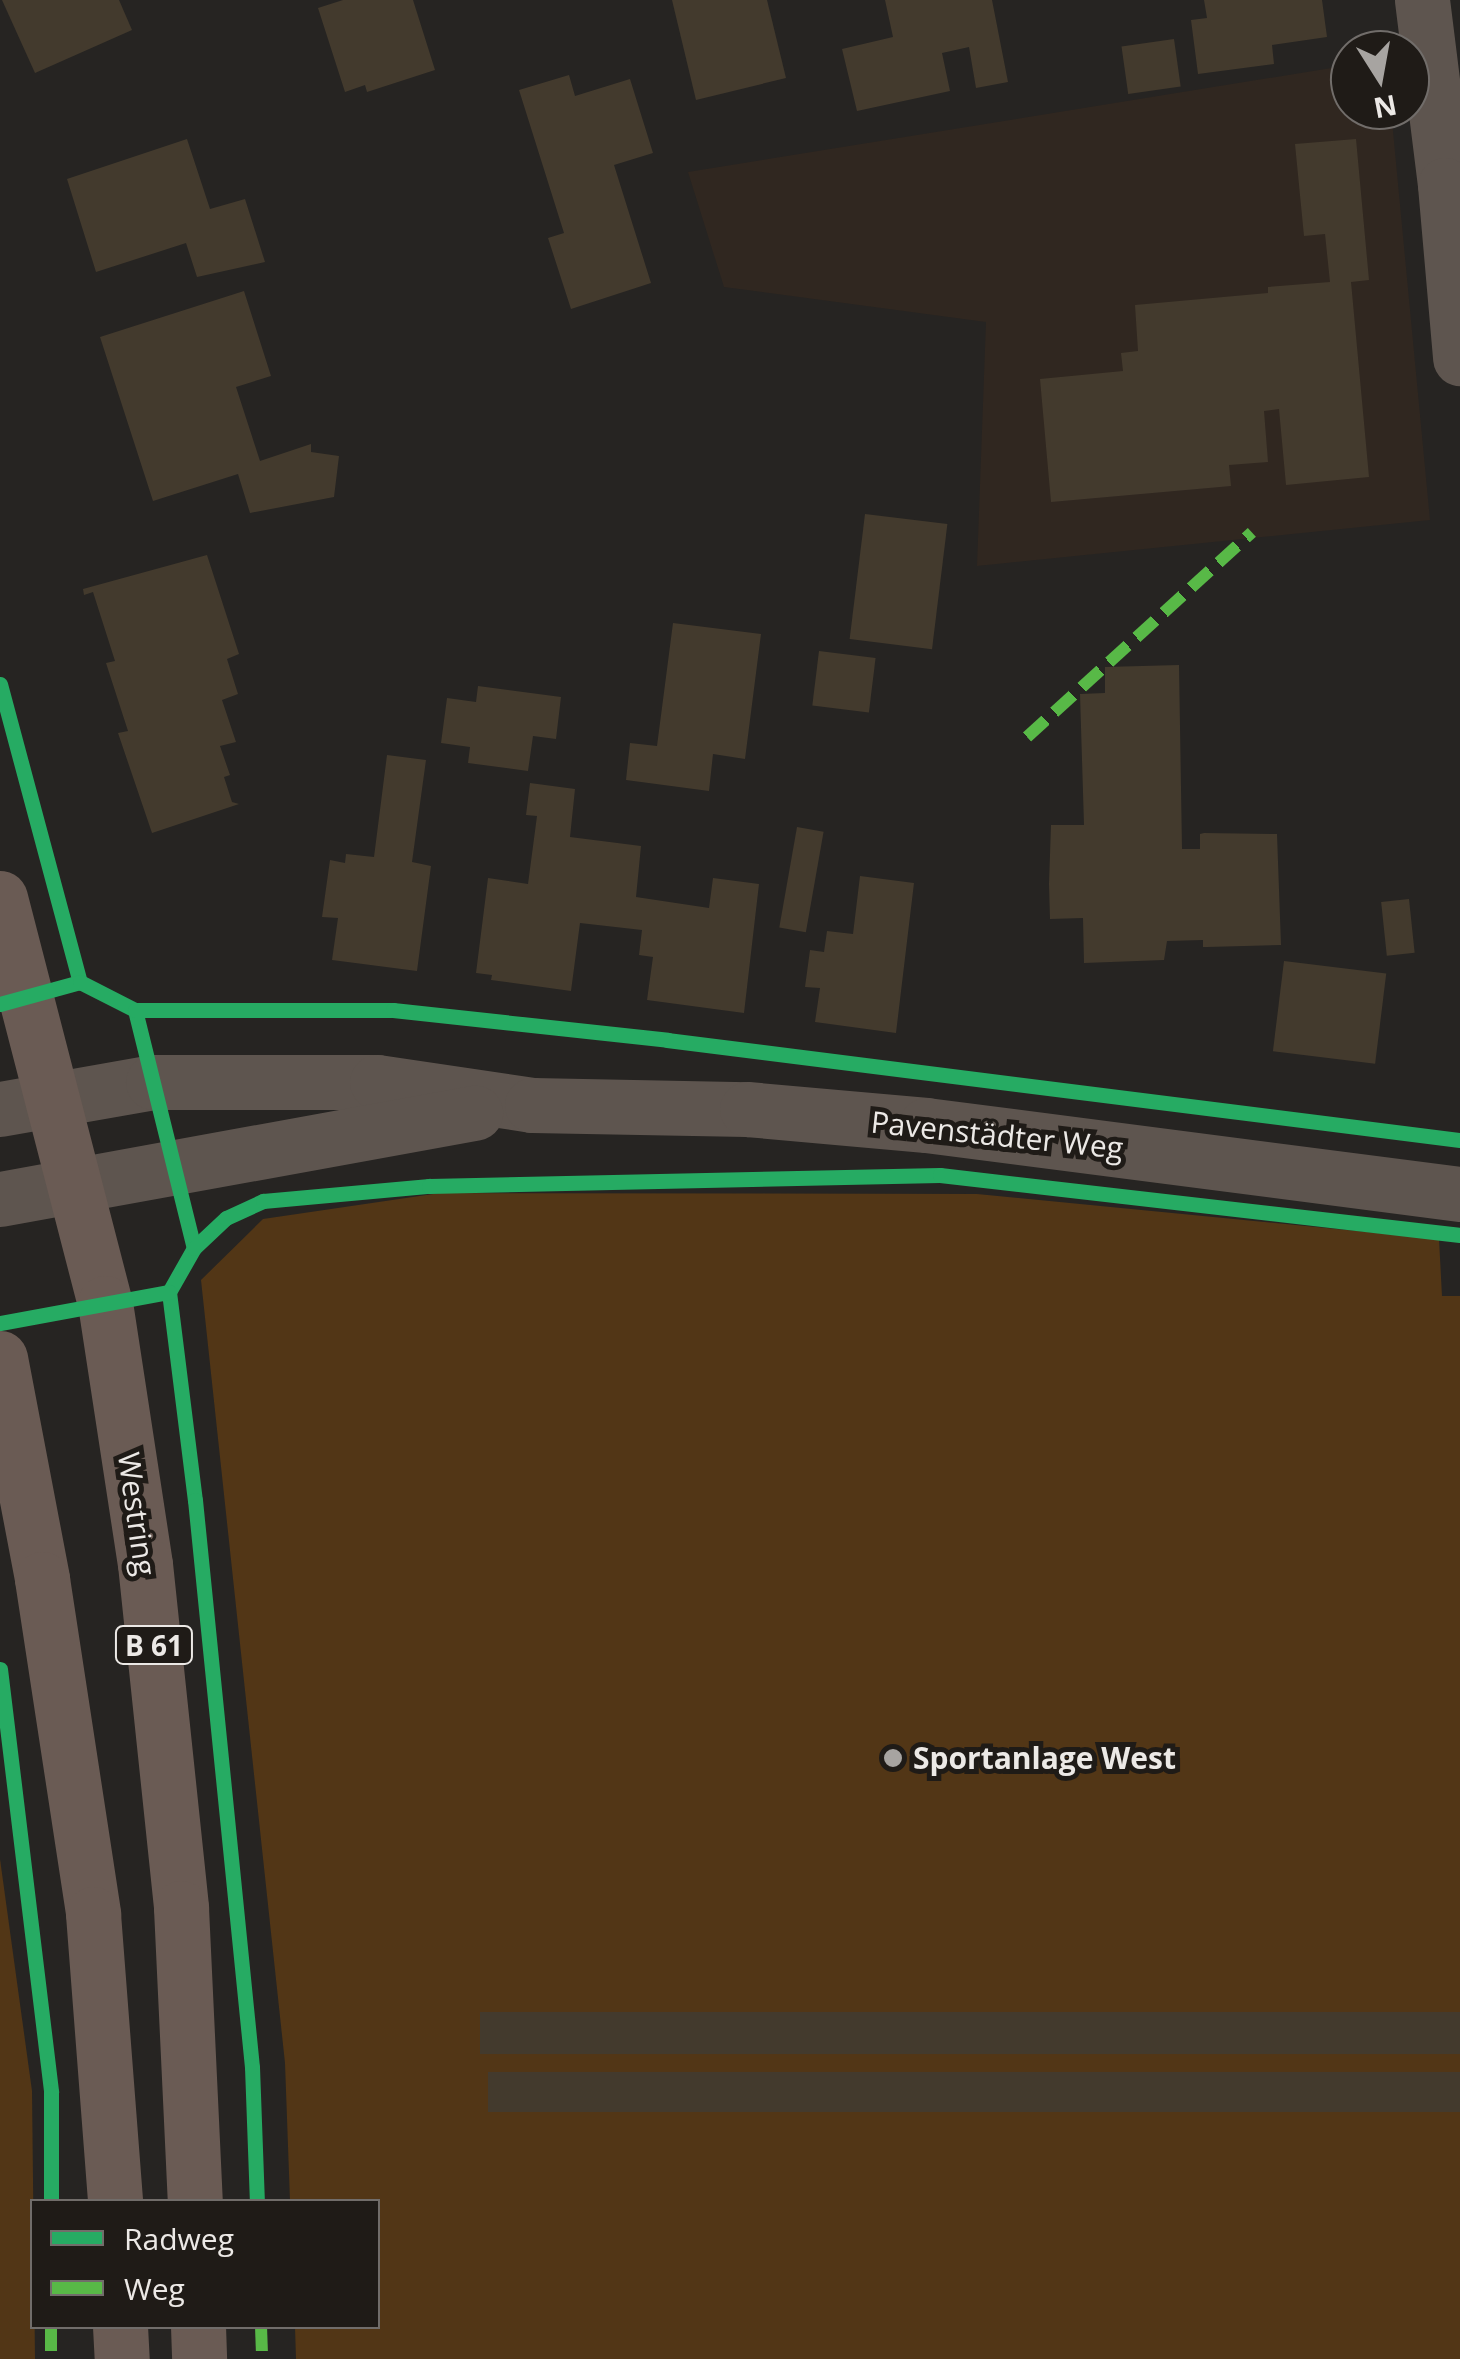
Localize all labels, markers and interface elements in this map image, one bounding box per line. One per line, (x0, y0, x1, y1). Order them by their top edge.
north arrow (1330, 30, 1430, 130)
text: N (1371, 87, 1400, 128)
street label: Pavenstädter Weg (869, 1104, 1125, 1166)
street label: Westring (111, 1450, 163, 1578)
road number: B 61 (114, 1622, 194, 1668)
place label: Sportanlage West (913, 1740, 1176, 1776)
marker: Sportanlage West (882, 1747, 904, 1769)
legend (30, 2199, 380, 2329)
text: Radweg (124, 2218, 234, 2259)
text: Weg (124, 2268, 185, 2309)

